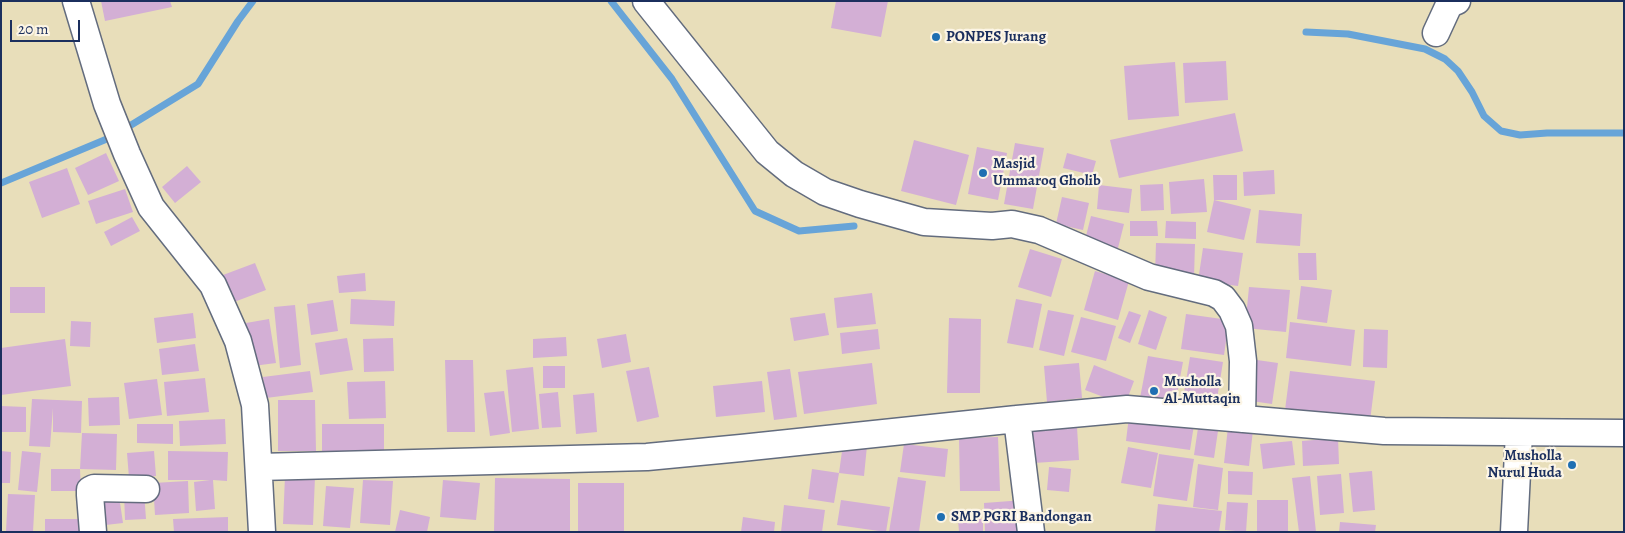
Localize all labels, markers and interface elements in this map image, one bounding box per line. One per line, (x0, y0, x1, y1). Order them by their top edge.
scale bar (12, 10, 82, 42)
text: 20 m (18, 19, 49, 39)
place label: PONPES Jurang (946, 28, 1046, 46)
marker: PONPES Jurang (930, 31, 942, 43)
place label: Masjid Ummaroq Gholib (993, 155, 1101, 190)
marker: Masjid Ummaroq Gholib (977, 167, 989, 179)
place label: Musholla Al-Muttaqin (1164, 373, 1240, 408)
marker: Musholla Al-Muttaqin (1148, 385, 1160, 397)
place label: Musholla Nurul Huda (1488, 447, 1562, 482)
marker: Musholla Nurul Huda (1566, 459, 1578, 471)
place label: SMP PGRI Bandongan (951, 508, 1092, 526)
marker: SMP PGRI Bandongan (935, 511, 947, 523)

